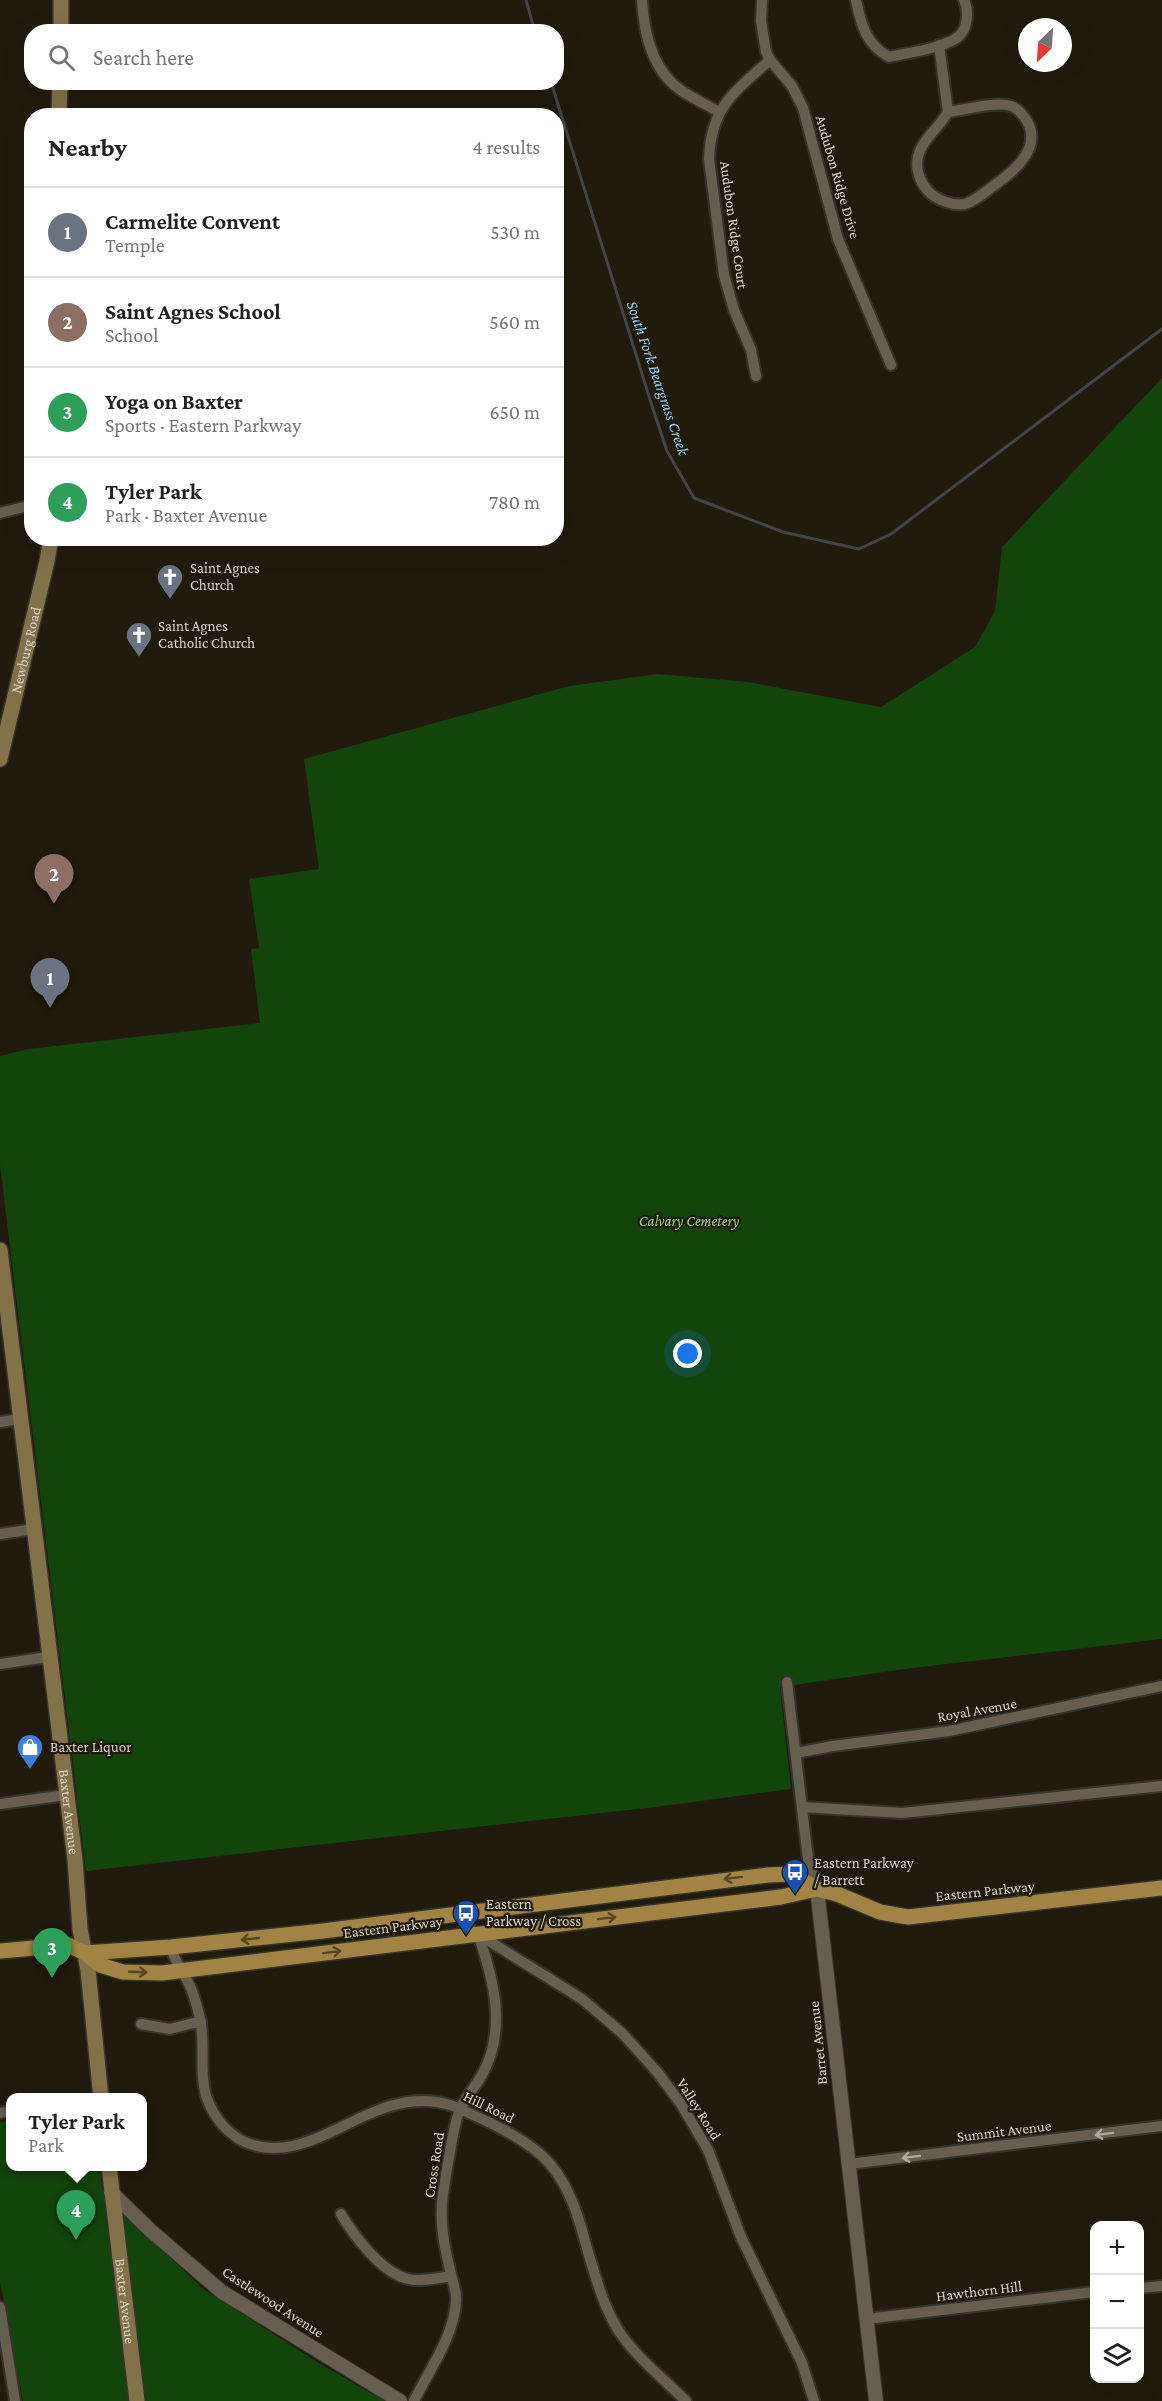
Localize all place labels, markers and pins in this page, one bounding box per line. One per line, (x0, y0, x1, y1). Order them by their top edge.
place label: Saint Agnes Church (190, 560, 260, 593)
church icon: Saint Agnes Church (155, 562, 185, 600)
place label: Saint Agnes Catholic Church (158, 618, 255, 651)
church icon: Saint Agnes Catholic Church (124, 620, 154, 658)
pin: 2 (34, 854, 74, 904)
pin: 1 (31, 958, 70, 1008)
shop icon: Baxter Liquor (15, 1732, 45, 1770)
place label: Baxter Liquor (50, 1739, 132, 1756)
place label: Eastern Parkway / Barrett (814, 1855, 914, 1888)
bus stop icon: Eastern Parkway / Barrett (780, 1857, 810, 1895)
place label: Eastern Parkway / Cross (486, 1896, 581, 1930)
bus stop icon: Eastern Parkway / Cross (451, 1898, 481, 1936)
pin: 3 (32, 1928, 72, 1978)
pin: 4 (56, 2190, 96, 2240)

